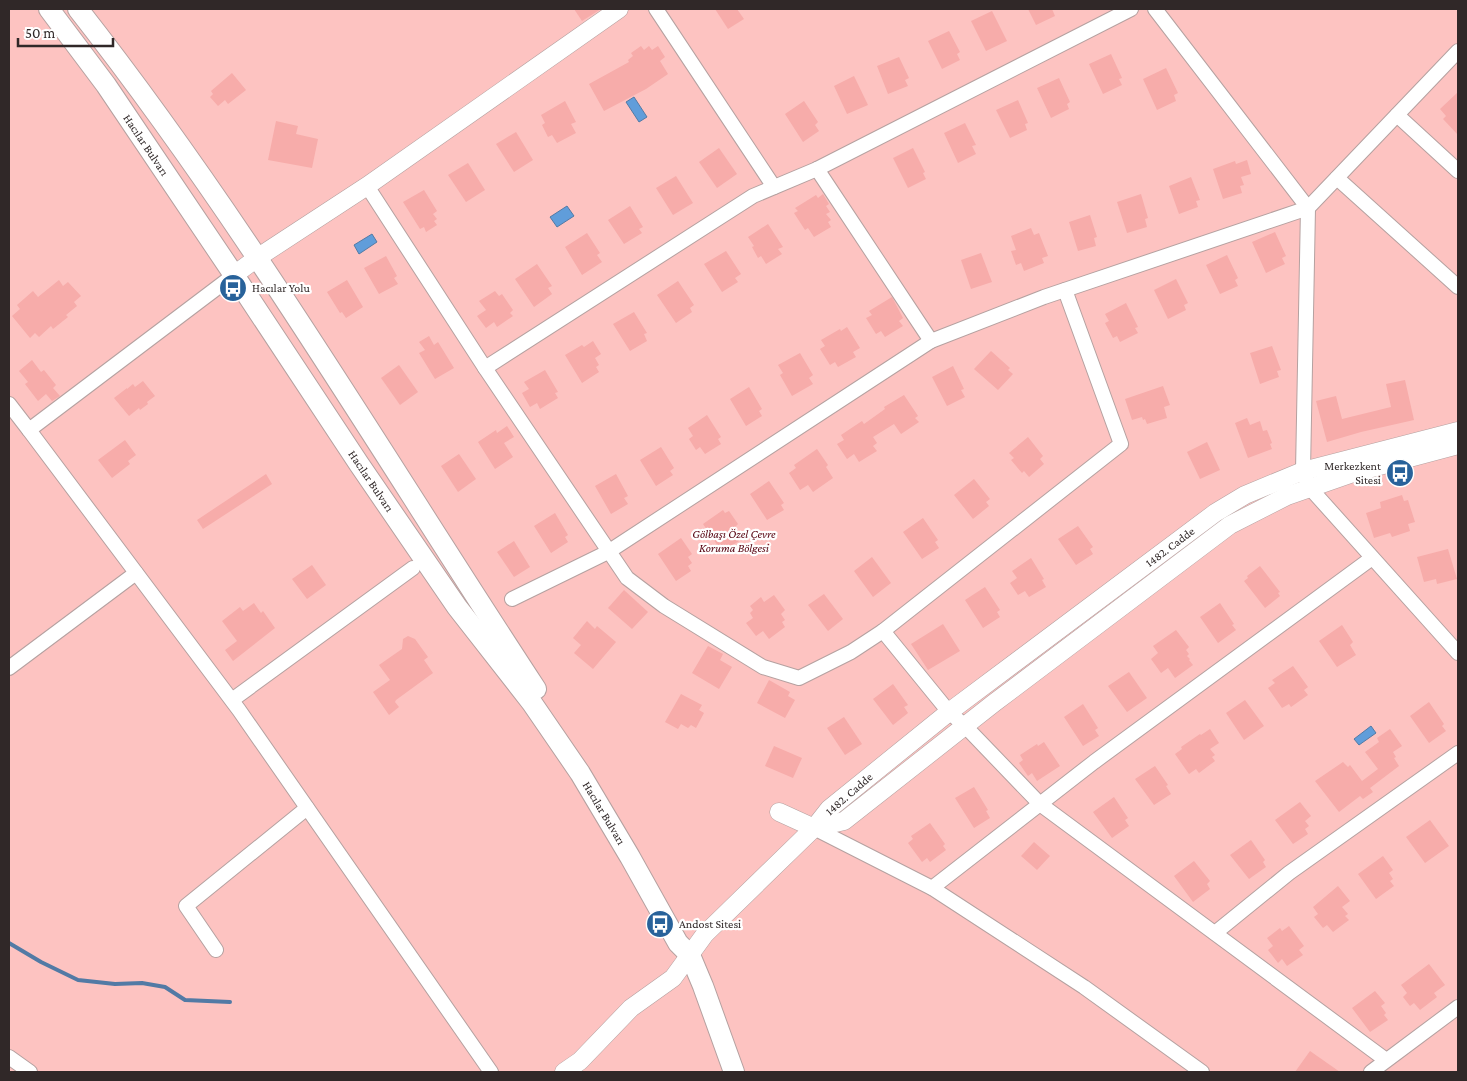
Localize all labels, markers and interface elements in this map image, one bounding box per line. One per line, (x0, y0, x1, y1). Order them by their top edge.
scale bar (18, 15, 112, 47)
text: 50 m (25, 25, 55, 41)
street label: Hacılar Bulvarı (120, 112, 172, 178)
bus stop icon: Hacılar Yolu (218, 273, 248, 303)
place label: Hacılar Yolu (252, 281, 310, 295)
street label: Hacılar Bulvarı (345, 448, 397, 514)
bus stop icon: Merkezkent Sitesi (1385, 458, 1415, 488)
place label: Merkezkent Sitesi (1324, 459, 1382, 487)
street label: 1482. Cadde (1143, 524, 1197, 570)
park label: Gölbaşı Özel Çevre Koruma Bölgesi (692, 527, 776, 555)
street label: 1482. Cadde (823, 770, 875, 818)
street label: Hacılar Bulvarı (580, 779, 628, 847)
bus stop icon: Andost Sitesi (645, 909, 675, 939)
place label: Andost Sitesi (679, 917, 741, 931)

